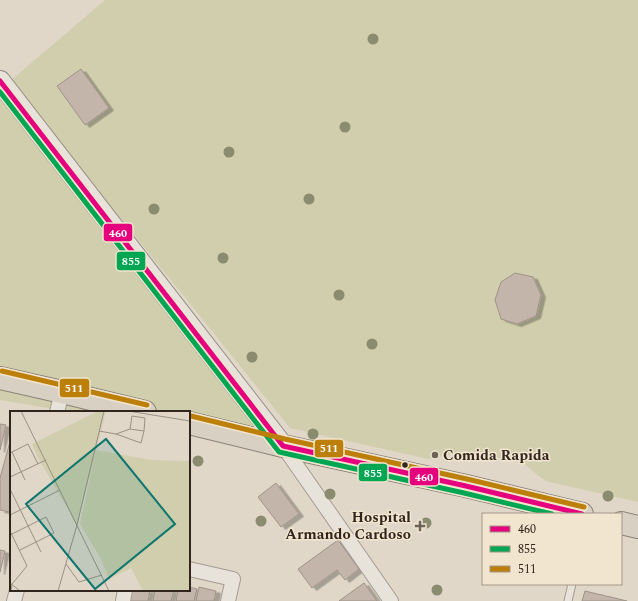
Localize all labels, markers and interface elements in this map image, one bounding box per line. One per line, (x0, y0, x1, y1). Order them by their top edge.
line badge: 460 (103, 223, 133, 242)
text: 460 (109, 225, 127, 242)
line badge: 855 (116, 251, 146, 271)
text: 855 (122, 253, 140, 270)
line badge: 511 (59, 378, 90, 398)
text: 511 (65, 380, 83, 397)
inset map (10, 411, 190, 591)
line badge: 511 (314, 439, 344, 458)
text: 511 (320, 440, 338, 457)
place label: Comida Rapida (443, 444, 550, 467)
marker: Comida Rapida (430, 450, 440, 460)
unlabelled marker (400, 460, 410, 470)
line badge: 855 (358, 463, 388, 482)
text: 855 (364, 465, 382, 482)
line badge: 460 (409, 467, 439, 486)
text: 460 (415, 469, 433, 486)
place label: Hospital Armando Cardoso (285, 506, 411, 546)
legend (482, 513, 622, 585)
marker: Hospital Armando Cardoso (414, 520, 426, 532)
text: 460 (518, 520, 536, 539)
text: 855 (518, 540, 536, 559)
text: 511 (518, 560, 536, 579)

